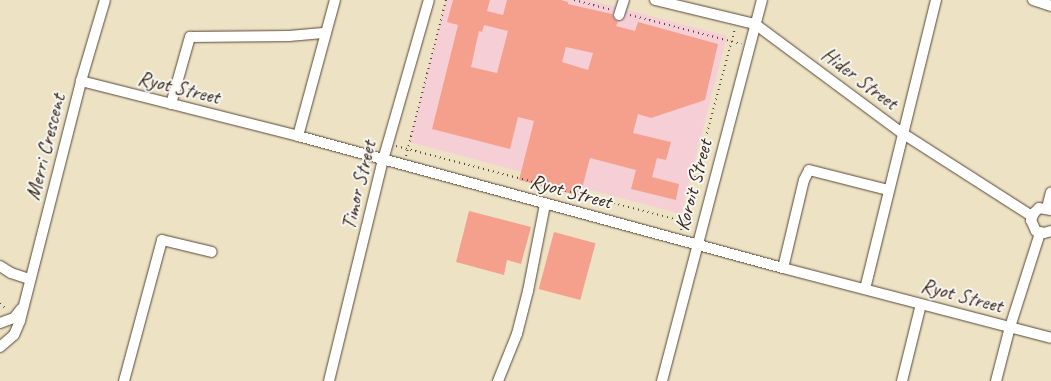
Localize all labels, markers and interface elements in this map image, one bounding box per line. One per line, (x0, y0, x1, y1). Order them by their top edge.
street label: Hider Street (817, 41, 903, 115)
street label: Ryot Street (135, 65, 223, 109)
street label: Merri Crescent (20, 91, 70, 203)
street label: Koroit Street (669, 137, 717, 233)
street label: Timor Street (335, 138, 381, 232)
street label: Ryot Street (527, 168, 615, 214)
street label: Ryot Street (918, 272, 1006, 318)

